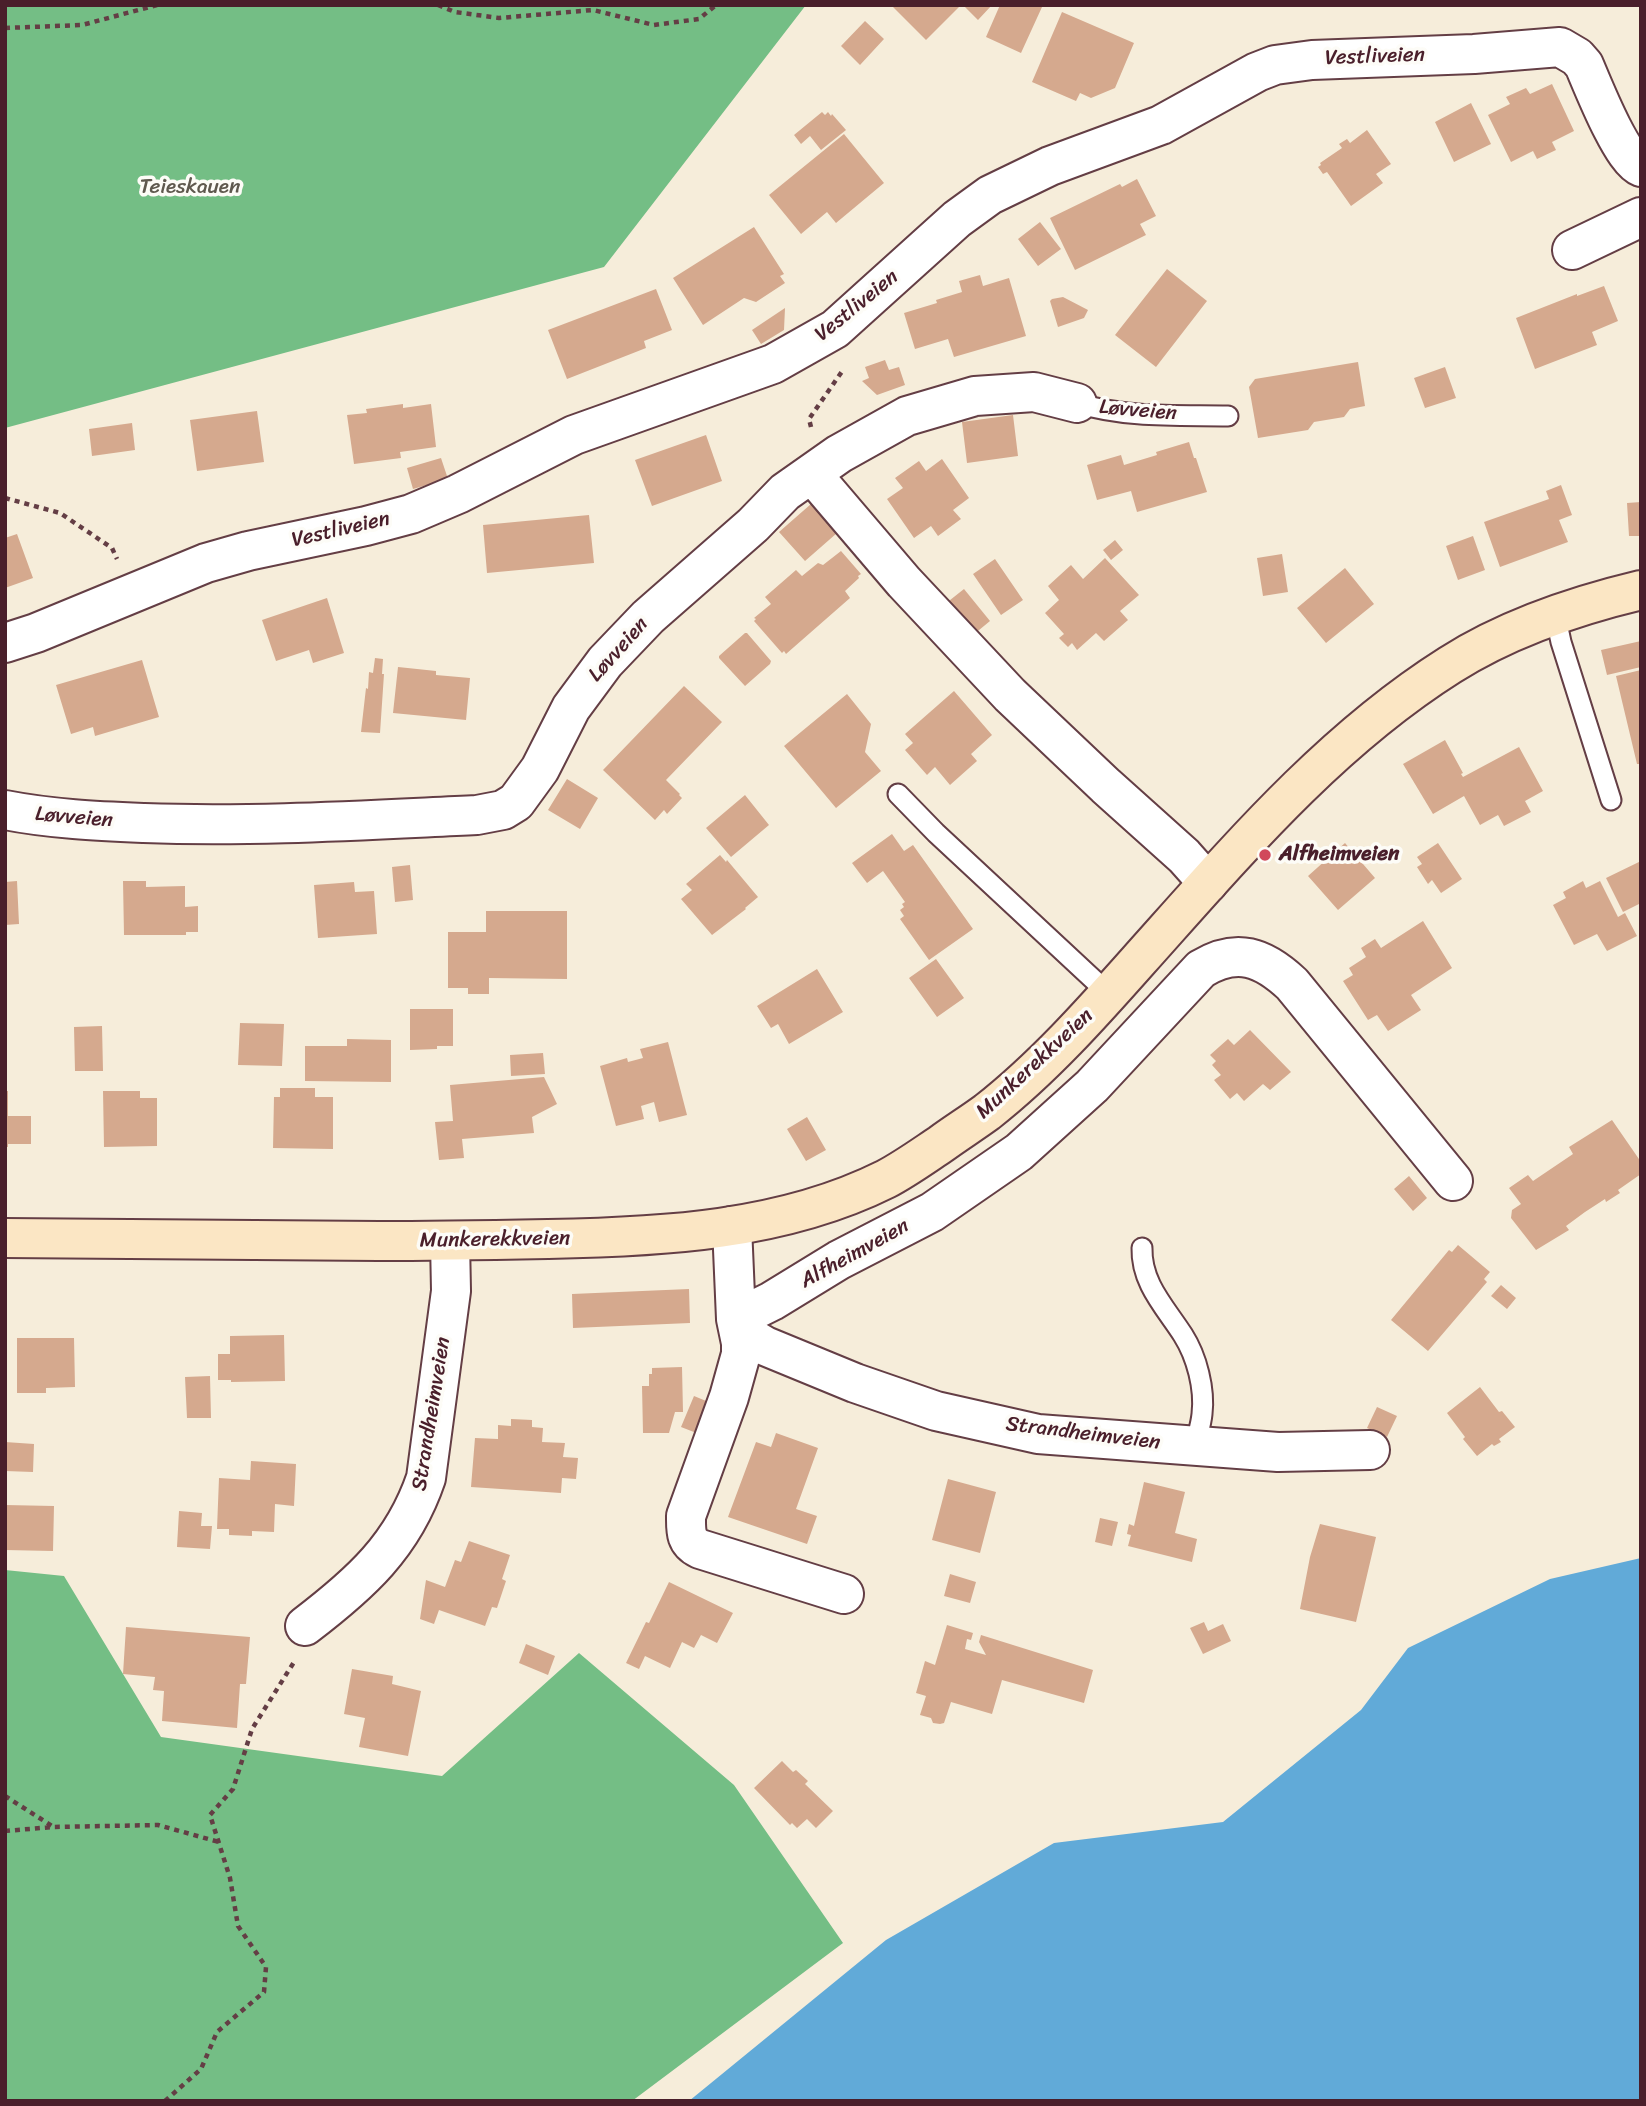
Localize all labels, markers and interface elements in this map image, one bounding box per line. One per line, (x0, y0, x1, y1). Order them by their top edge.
street label: Vestliveien (1325, 43, 1425, 71)
park label: Teieskauen (140, 175, 240, 201)
street label: Vestliveien (810, 265, 904, 347)
street label: Løvveien (1098, 395, 1178, 427)
street label: Vestliveien (289, 506, 393, 554)
street label: Løvveien (584, 613, 654, 687)
street label: Løvveien (34, 802, 114, 834)
place label: Alfheimveien (1279, 842, 1399, 868)
marker: Alfheimveien (1257, 847, 1273, 863)
street label: Munkerekkveien (971, 1003, 1099, 1125)
street label: Alfheimveien (796, 1214, 914, 1294)
street label: Munkerekkveien (420, 1226, 570, 1254)
street label: Strandheimveien (407, 1335, 457, 1493)
street label: Strandheimveien (1004, 1412, 1162, 1456)

